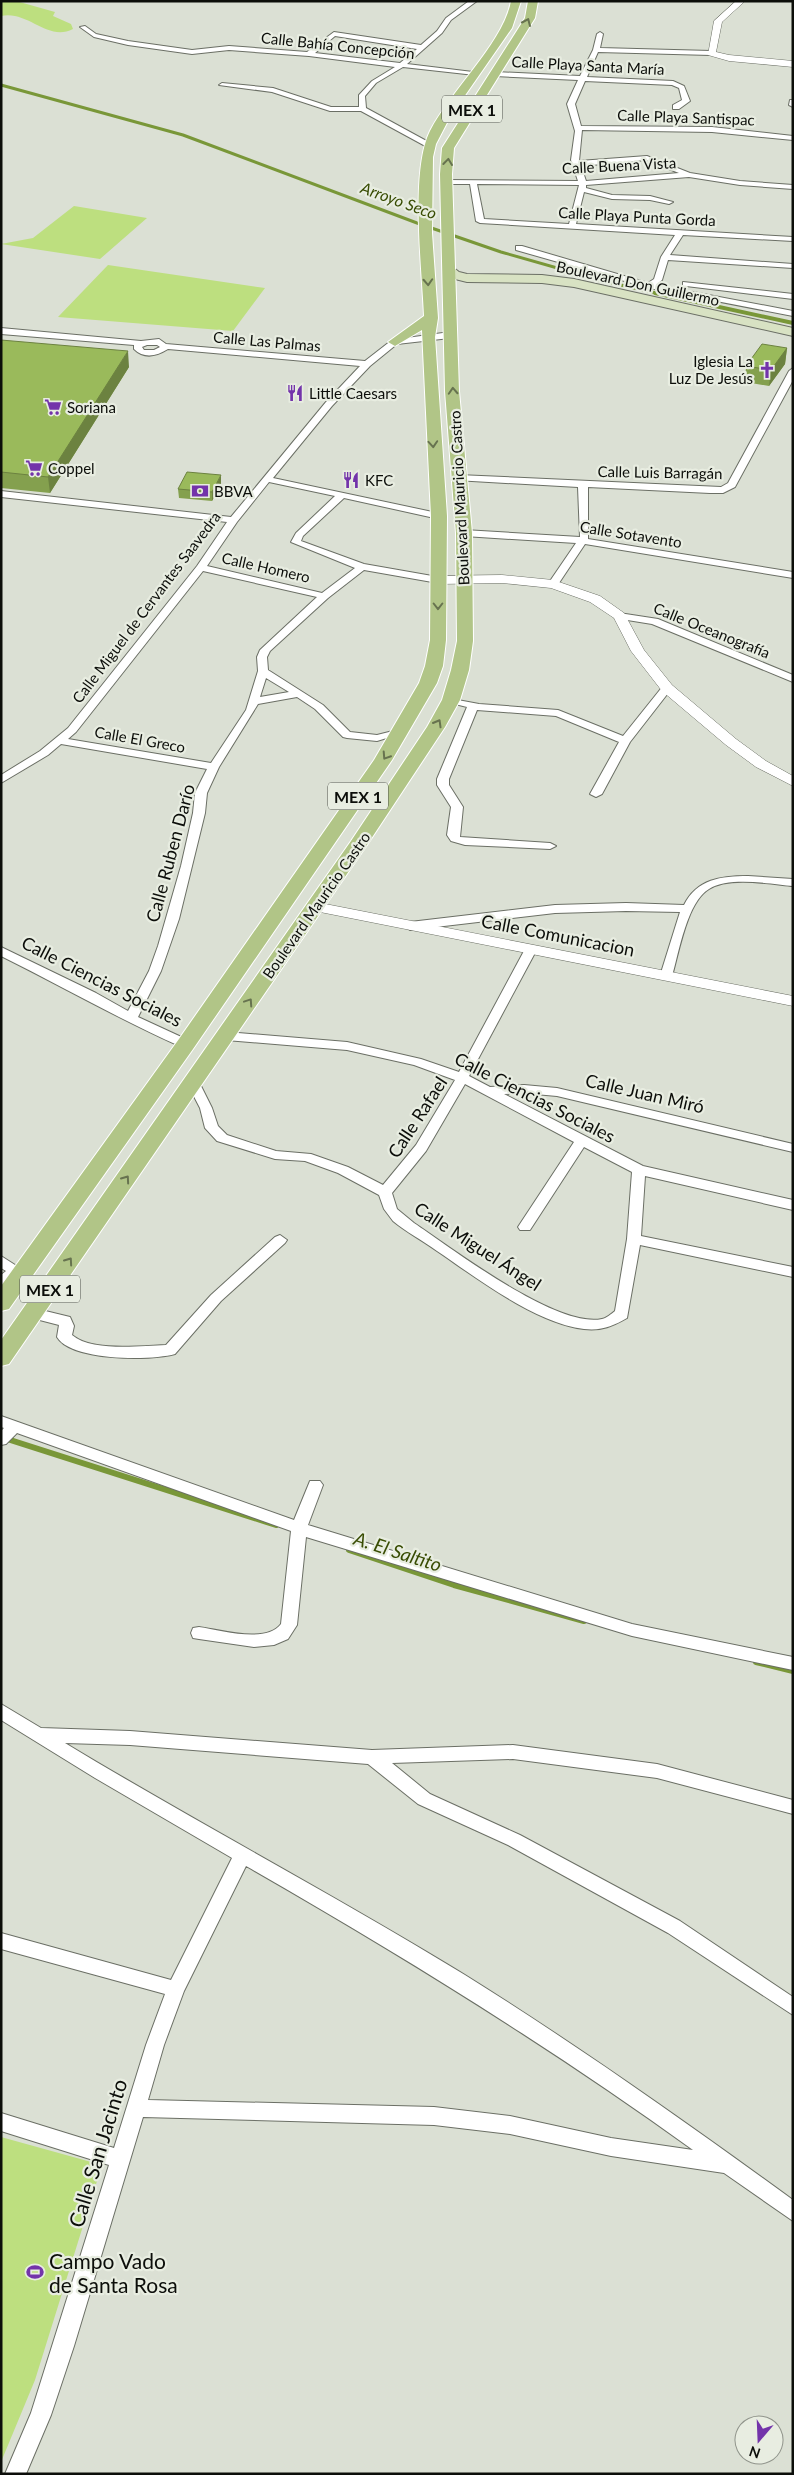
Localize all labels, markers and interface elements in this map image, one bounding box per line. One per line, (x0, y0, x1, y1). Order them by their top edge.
one-way arrow (521, 18, 531, 27)
street label: Calle Bahía Concepción (260, 28, 416, 62)
street label: Calle Playa Santa María (511, 52, 665, 78)
road number: MEX 1 (442, 96, 502, 122)
street label: Calle Playa Santispac (617, 106, 755, 128)
street label: Calle Buena Vista (561, 153, 677, 177)
one-way arrow (442, 157, 453, 165)
water label: Arroyo Seco (357, 177, 440, 223)
street label: Calle Playa Punta Gorda (558, 203, 716, 229)
street label: Boulevard Don Guillermo (555, 257, 721, 309)
one-way arrow (423, 278, 434, 286)
street label: Calle Las Palmas (212, 327, 322, 355)
place label: Iglesia La Luz De Jesús (669, 352, 753, 387)
church icon: Iglesia La Luz De Jesús (757, 360, 777, 380)
restaurant icon: Little Caesars (285, 383, 305, 403)
place label: Little Caesars (309, 384, 397, 402)
one-way arrow (447, 387, 458, 395)
supermarket icon: Soriana (43, 397, 63, 417)
place label: Soriana (67, 398, 116, 416)
street label: Boulevard Mauricio Castro (445, 410, 473, 586)
one-way arrow (428, 440, 439, 448)
supermarket icon: Coppel (24, 458, 44, 478)
place label: Coppel (48, 459, 95, 477)
street label: Calle Luis Barragán (597, 462, 723, 482)
restaurant icon: KFC (341, 470, 361, 490)
place label: KFC (365, 471, 393, 489)
bank icon: BBVA (190, 481, 210, 501)
place label: BBVA (214, 482, 254, 500)
street label: Calle Miguel de Cervantes Saavedra (68, 508, 224, 706)
street label: Calle Sotavento (579, 517, 683, 551)
street label: Calle Homero (220, 548, 312, 586)
street label: Calle Oceanografía (651, 598, 773, 662)
one-way arrow (433, 602, 443, 610)
one-way arrow (432, 719, 442, 728)
street label: Calle El Greco (93, 722, 187, 756)
one-way arrow (382, 751, 392, 760)
street label: Calle Ruben Darío (141, 781, 199, 925)
road number: MEX 1 (328, 782, 388, 809)
street label: Boulevard Mauricio Castro (258, 828, 374, 982)
street label: Calle Comunicacion (480, 909, 636, 961)
street label: Calle Ciencias Sociales (18, 931, 186, 1031)
one-way arrow (243, 999, 252, 1008)
street label: Calle Ciencias Sociales (451, 1047, 619, 1147)
street label: Calle Juan Miró (583, 1069, 707, 1117)
street label: Calle Rafael (383, 1072, 451, 1162)
one-way arrow (120, 1175, 129, 1185)
street label: Calle Miguel Ángel (410, 1197, 546, 1295)
one-way arrow (63, 1257, 72, 1267)
road number: MEX 1 (20, 1276, 80, 1302)
water label: A. El Saltito (350, 1526, 445, 1576)
street label: Calle San Jacinto (63, 2076, 131, 2230)
place label: Campo Vado de Santa Rosa (49, 2248, 178, 2297)
sports icon: Campo Vado de Santa Rosa (25, 2262, 45, 2282)
north arrow (734, 2415, 784, 2465)
text: N (747, 2443, 762, 2463)

